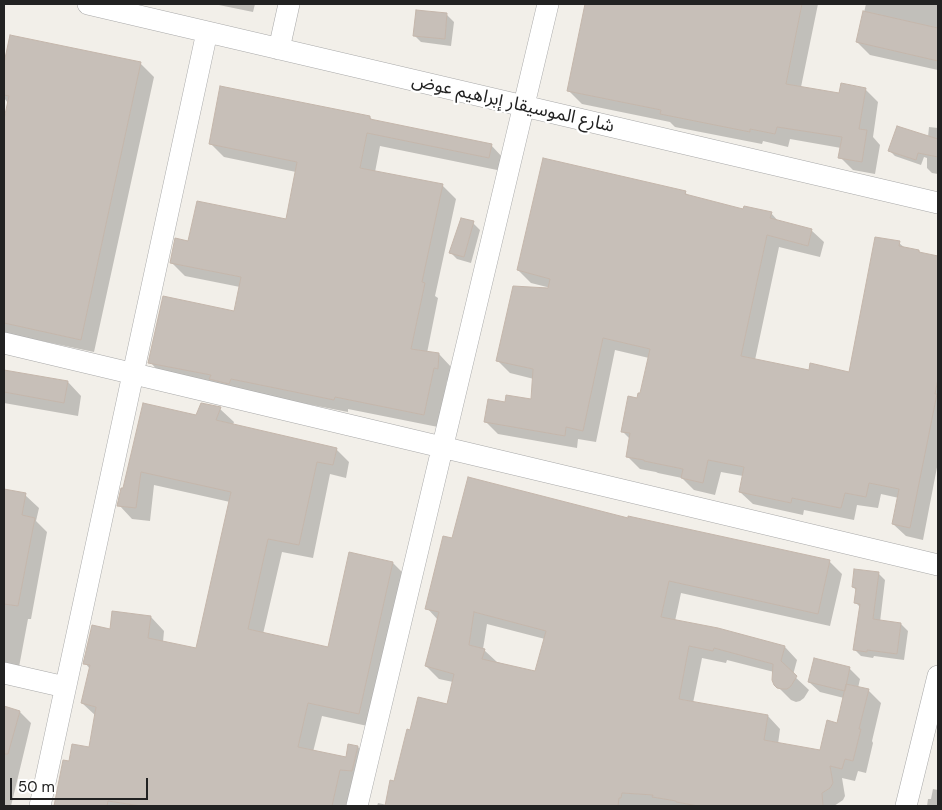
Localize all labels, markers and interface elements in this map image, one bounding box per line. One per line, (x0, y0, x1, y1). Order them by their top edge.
street label: شارع الموسيقار إبراهيم عوض (410, 70, 616, 138)
scale bar (12, 768, 150, 800)
text: 50 m (18, 777, 55, 797)

